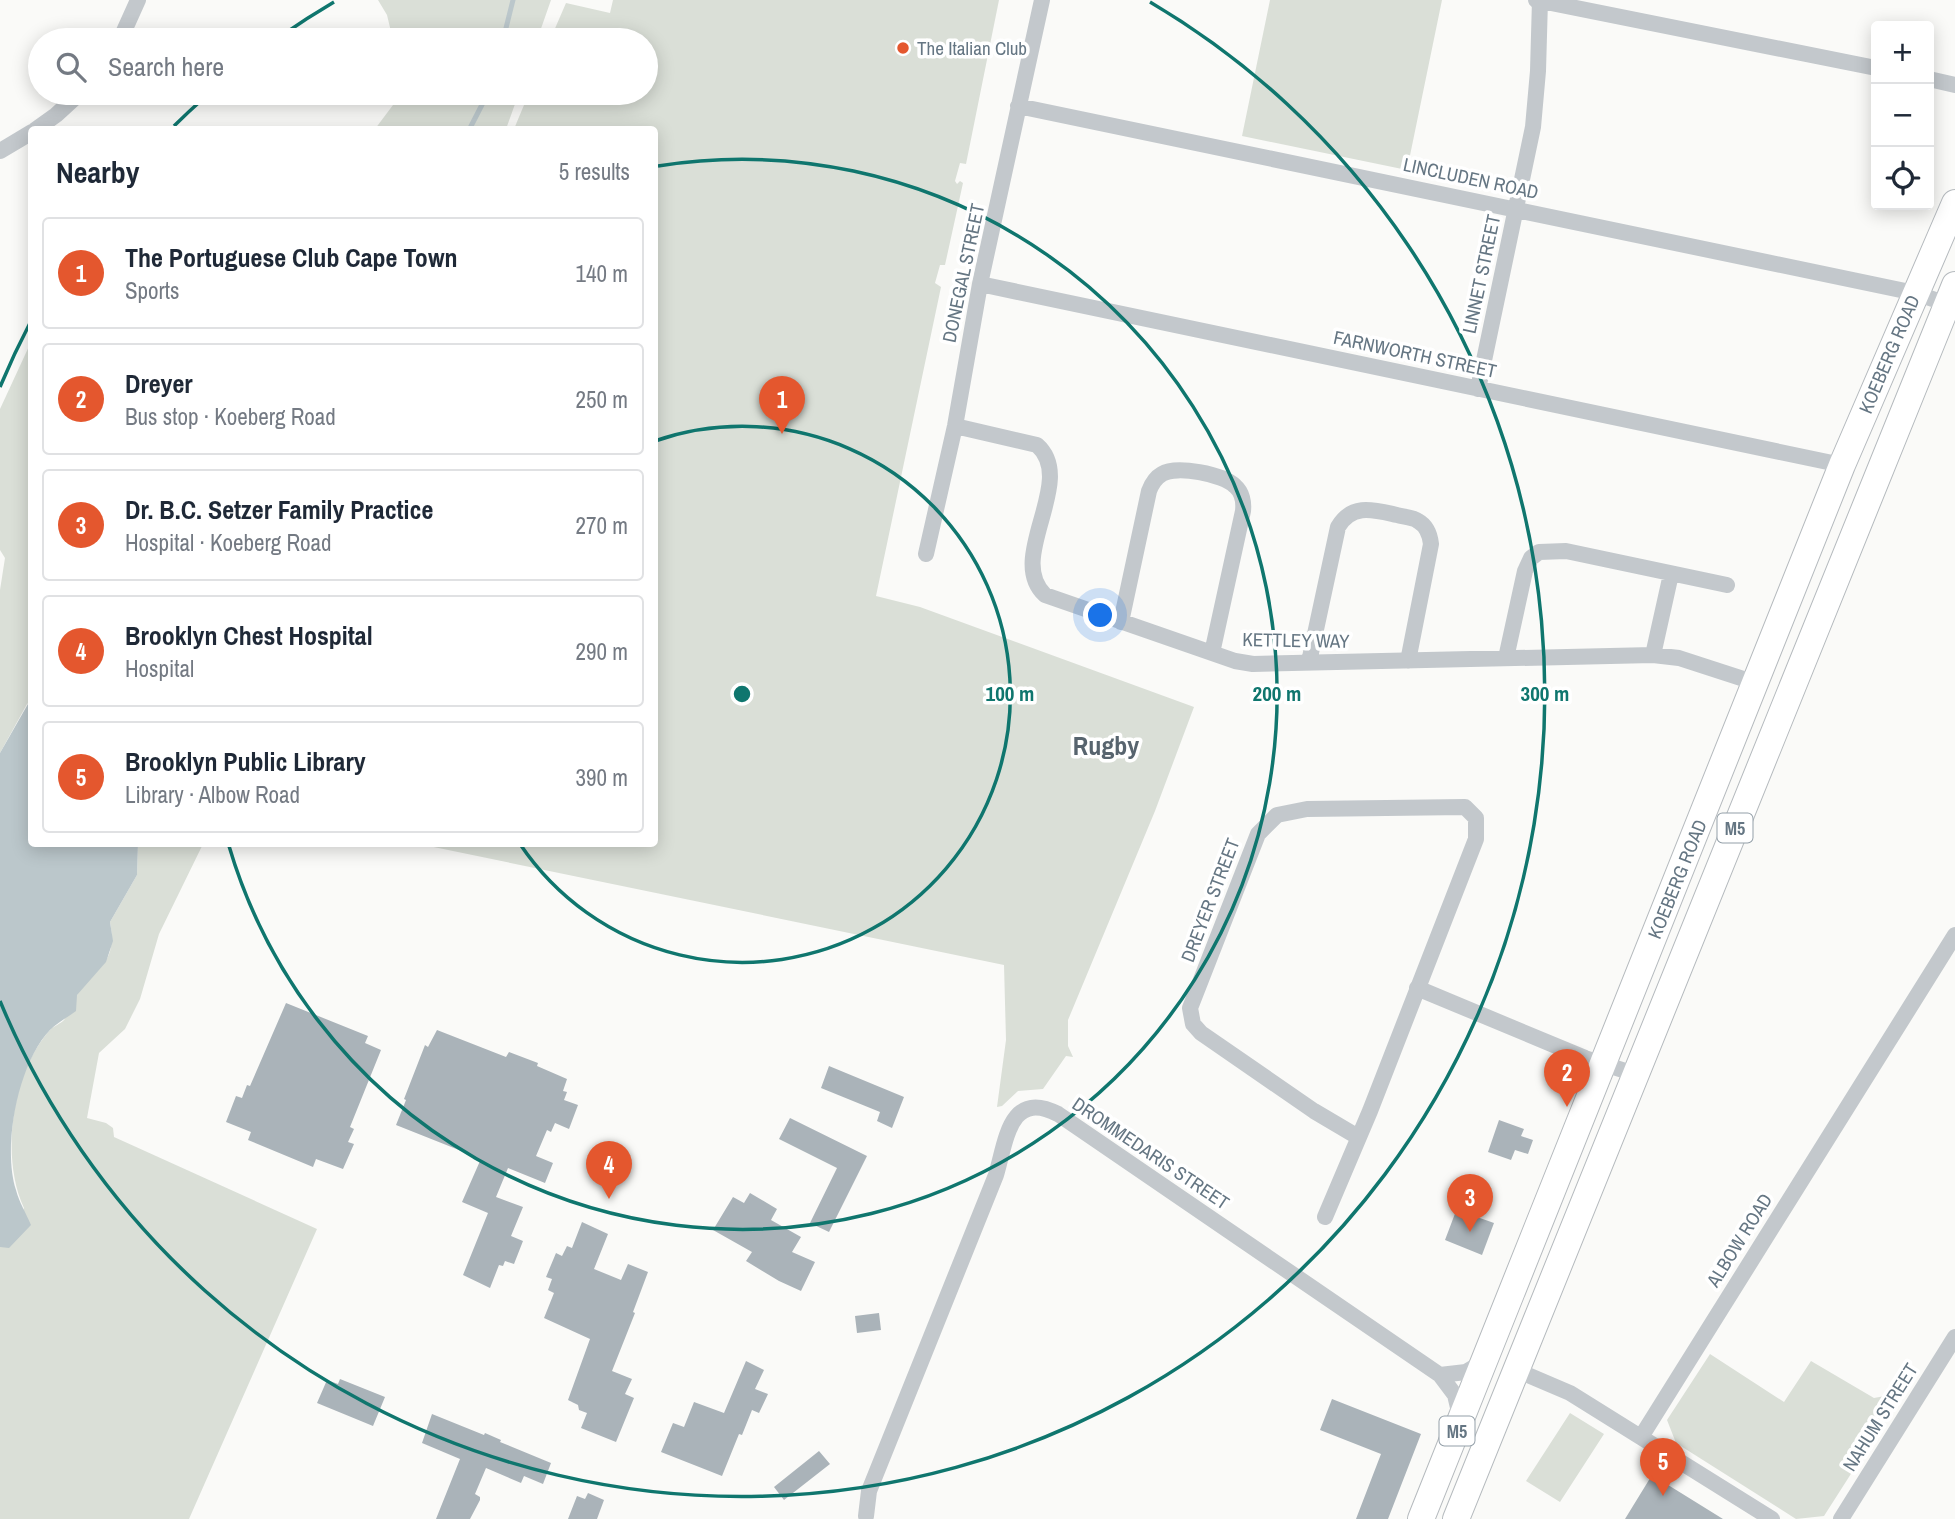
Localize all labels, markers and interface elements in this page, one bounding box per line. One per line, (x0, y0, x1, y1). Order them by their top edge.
map controls (1871, 21, 1934, 210)
button: + (1871, 21, 1934, 84)
search box (28, 28, 658, 105)
place label: The Italian Club (917, 35, 1027, 61)
marker: The Italian Club (895, 40, 911, 56)
icon: search (52, 48, 90, 86)
text: Search here (108, 49, 224, 84)
button: − (1871, 84, 1934, 147)
button: locate (1871, 147, 1934, 210)
street label: LINCLUDEN ROAD (1401, 151, 1541, 205)
text: Nearby (56, 152, 139, 192)
text: 5 results (559, 156, 630, 187)
street label: DONEGAL STREET (936, 201, 991, 345)
street label: LINNET STREET (1456, 212, 1506, 336)
text: The Portuguese Club Cape Town (125, 240, 458, 275)
text: 1 (76, 258, 86, 289)
text: 140 m (576, 258, 628, 289)
text: Sports (125, 275, 180, 306)
street label: KOEBERG ROAD (1852, 291, 1926, 417)
street label: FARNWORTH STREET (1331, 324, 1499, 384)
text: Dreyer (125, 366, 193, 401)
pin: 1 (759, 376, 805, 434)
text: 2 (76, 384, 86, 415)
text: 250 m (576, 384, 628, 415)
text: Bus stop · Koeberg Road (125, 401, 336, 432)
text: Dr. B.C. Setzer Family Practice (125, 492, 433, 527)
text: 3 (76, 510, 86, 541)
text: 270 m (576, 510, 628, 541)
text: Hospital · Koeberg Road (125, 527, 332, 558)
your location (1083, 598, 1117, 632)
text: Brooklyn Chest Hospital (125, 618, 373, 653)
street label: KETTLEY WAY (1242, 626, 1350, 654)
text: 4 (76, 636, 86, 667)
text: 290 m (576, 636, 628, 667)
text: Hospital (125, 653, 194, 684)
text: 100 m (986, 679, 1034, 708)
text: 200 m (1253, 679, 1301, 708)
text: 300 m (1521, 679, 1569, 708)
centre of rings (730, 682, 754, 706)
district label: Rugby (1073, 728, 1139, 763)
text: Brooklyn Public Library (125, 744, 366, 779)
text: 5 (76, 762, 86, 793)
text: 390 m (576, 762, 628, 793)
text: Library · Albow Road (125, 779, 300, 810)
road number: M5 (1718, 814, 1752, 842)
street label: KOEBERG ROAD (1641, 816, 1713, 942)
street label: DREYER STREET (1174, 834, 1246, 966)
pin: 2 (1544, 1049, 1590, 1107)
street label: DROMMEDARIS STREET (1067, 1091, 1235, 1216)
pin: 4 (586, 1141, 632, 1199)
pin: 3 (1447, 1174, 1493, 1232)
street label: ALBOW ROAD (1699, 1188, 1778, 1293)
street label: NAHUM STREET (1836, 1358, 1924, 1476)
road number: M5 (1440, 1416, 1474, 1446)
pin: 5 (1640, 1438, 1686, 1496)

